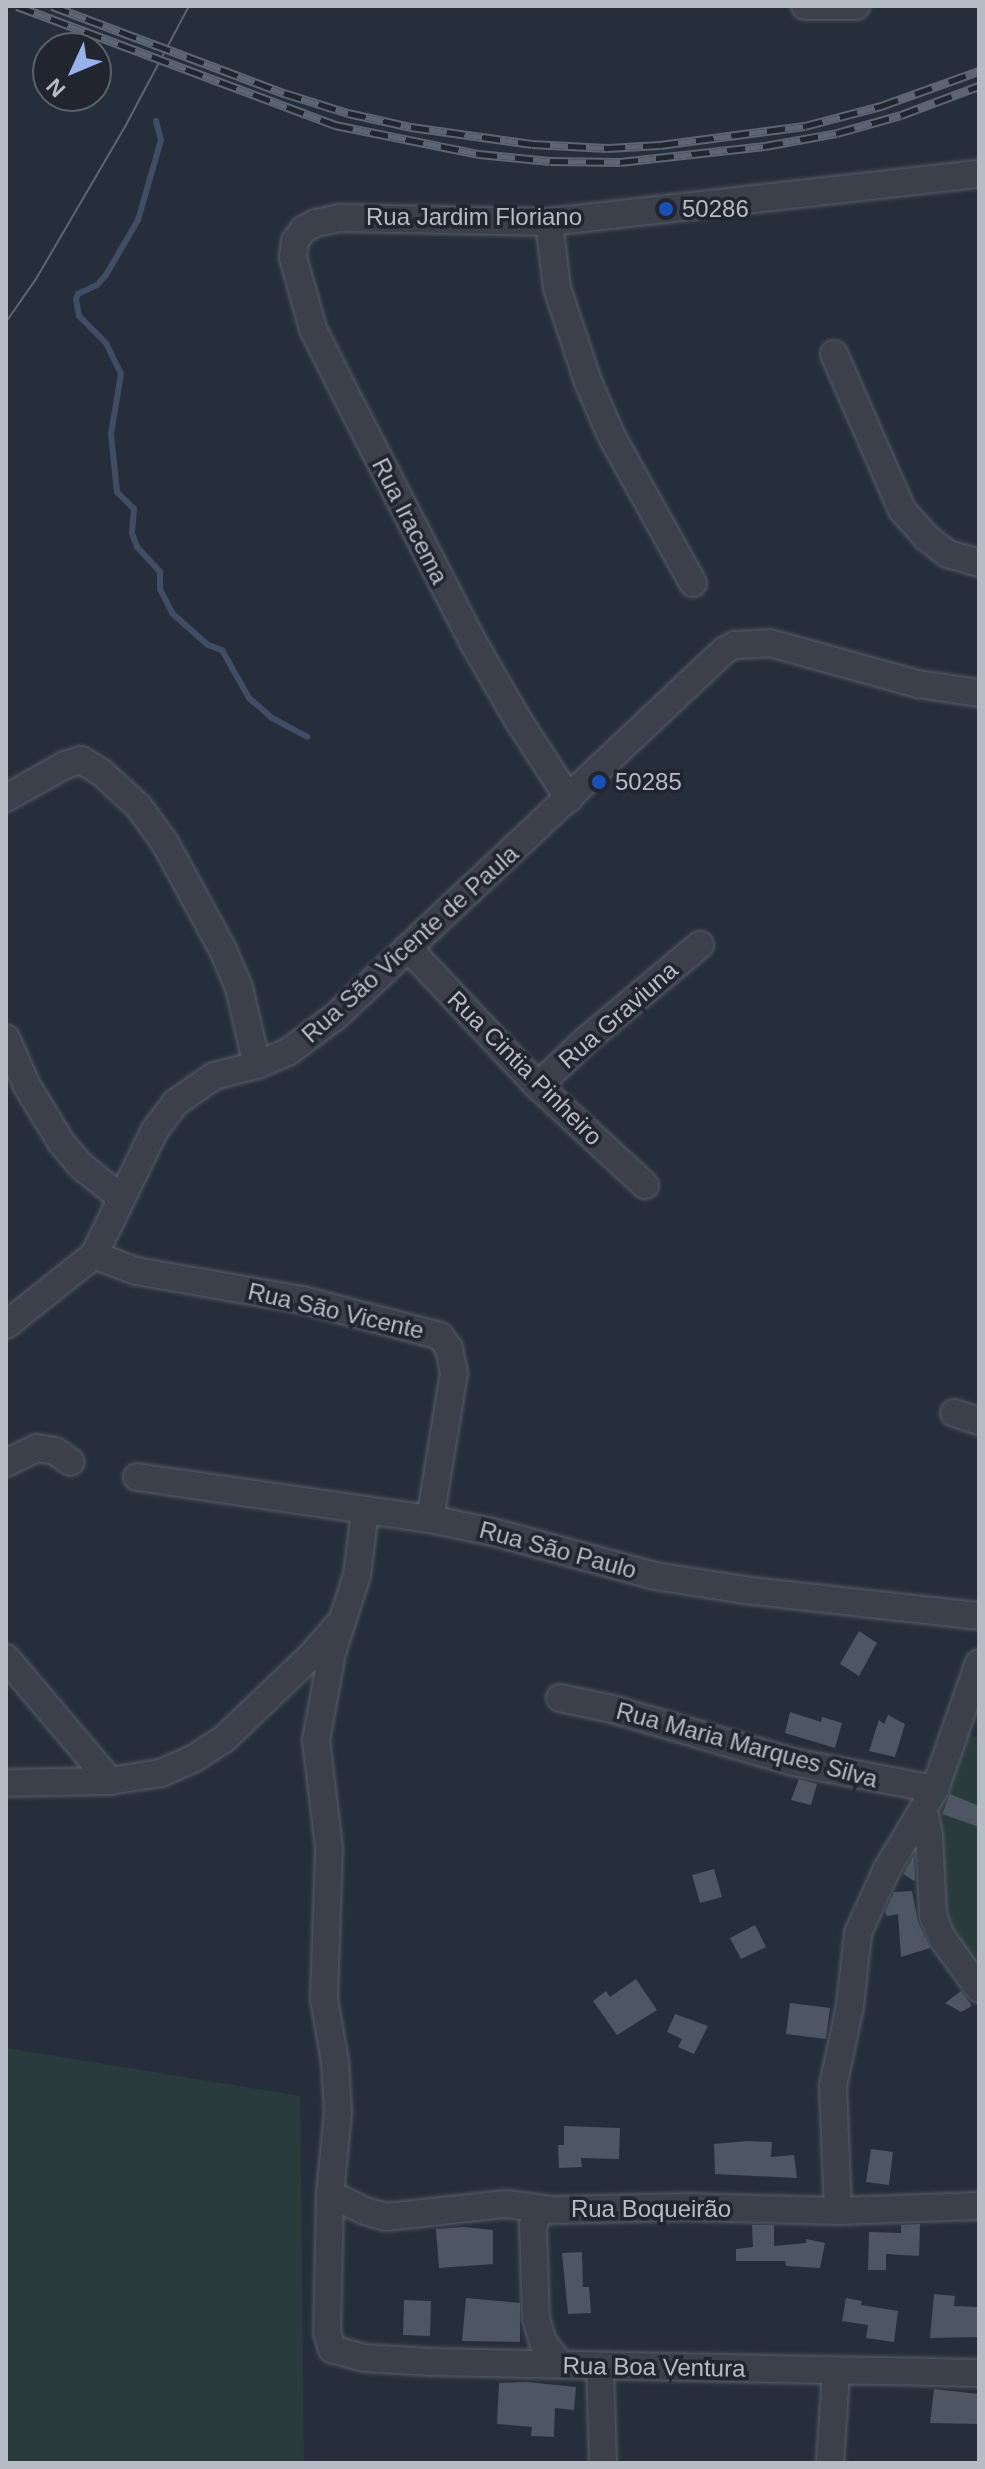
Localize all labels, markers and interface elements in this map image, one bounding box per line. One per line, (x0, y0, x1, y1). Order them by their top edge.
north arrow (32, 32, 112, 112)
text: N (41, 73, 70, 102)
place label: 50286 (682, 195, 749, 223)
marker: 50286 (657, 200, 675, 218)
street label: Rua Jardim Floriano (366, 203, 582, 231)
street label: Rua Iracema (366, 453, 454, 589)
place label: 50285 (615, 768, 682, 796)
marker: 50285 (590, 773, 608, 791)
street label: Rua São Vicente de Paula (296, 839, 524, 1049)
street label: Rua Graviuna (553, 956, 683, 1074)
street label: Rua Cintia Pinheiro (442, 985, 608, 1151)
street label: Rua São Vicente (245, 1277, 427, 1345)
street label: Rua São Paulo (476, 1515, 640, 1585)
street label: Rua Maria Marques Silva (613, 1696, 881, 1794)
street label: Rua Boqueirão (571, 2195, 731, 2223)
street label: Rua Boa Ventura (562, 2351, 746, 2383)

